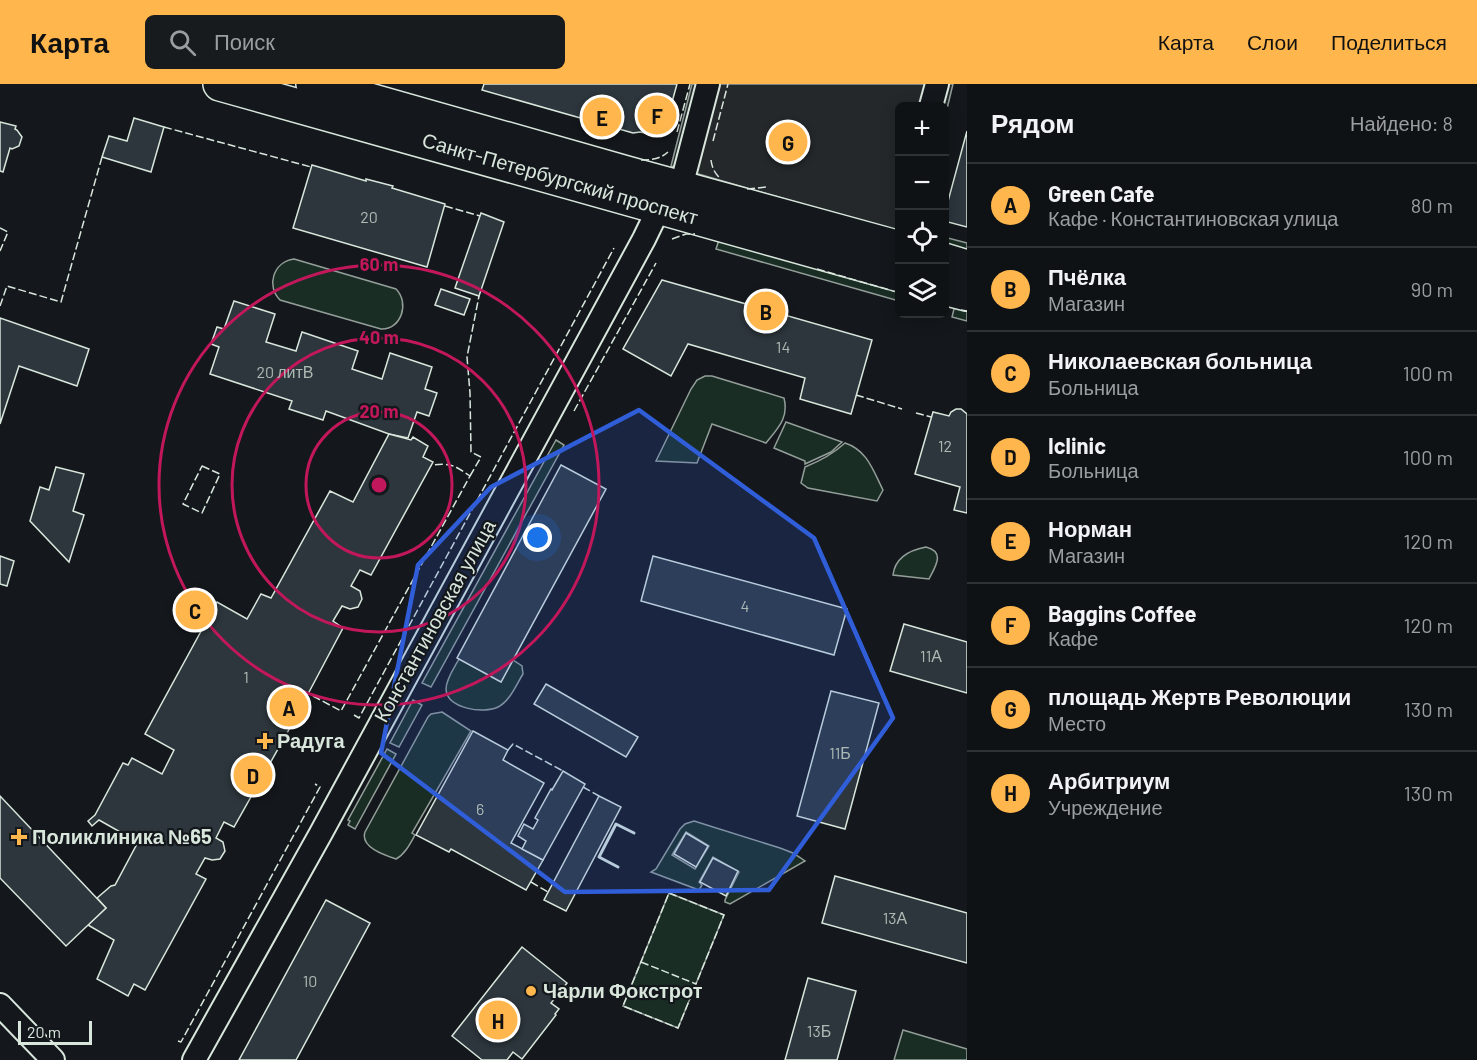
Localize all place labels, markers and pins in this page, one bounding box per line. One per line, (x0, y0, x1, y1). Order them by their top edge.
pin: F (638, 93, 676, 138)
pin: E (582, 94, 622, 140)
pin: G (768, 120, 808, 164)
pin: B (746, 288, 786, 334)
centre of rings (369, 475, 389, 495)
pin: C (176, 588, 214, 632)
pin: A (270, 684, 308, 730)
place label: Радуга (277, 728, 346, 752)
marker: Радуга (258, 734, 272, 748)
pin: D (234, 752, 272, 798)
place label: Поликлиника №65 (32, 824, 212, 848)
marker: Поликлиника №65 (10, 828, 28, 846)
place label: Чарли Фокстрот (543, 978, 703, 1002)
marker: Чарли Фокстрот (524, 984, 538, 998)
pin: H (478, 998, 518, 1042)

